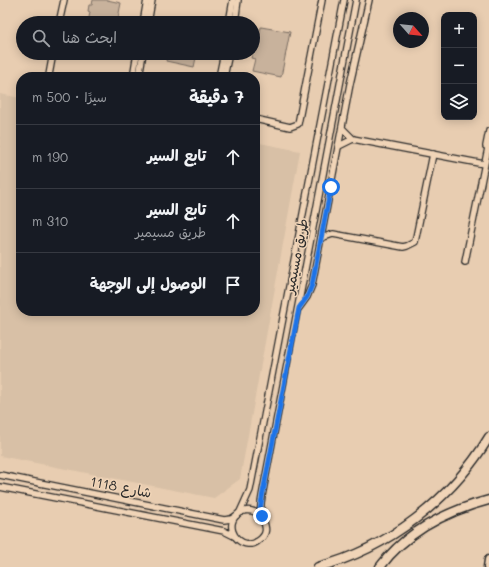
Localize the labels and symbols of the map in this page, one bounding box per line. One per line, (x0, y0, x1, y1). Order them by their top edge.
north arrow (393, 12, 429, 48)
route start (322, 178, 340, 196)
street label: طريق مسيمير (279, 217, 312, 296)
street label: شارع 1118 (89, 471, 153, 503)
route end (253, 507, 271, 525)

